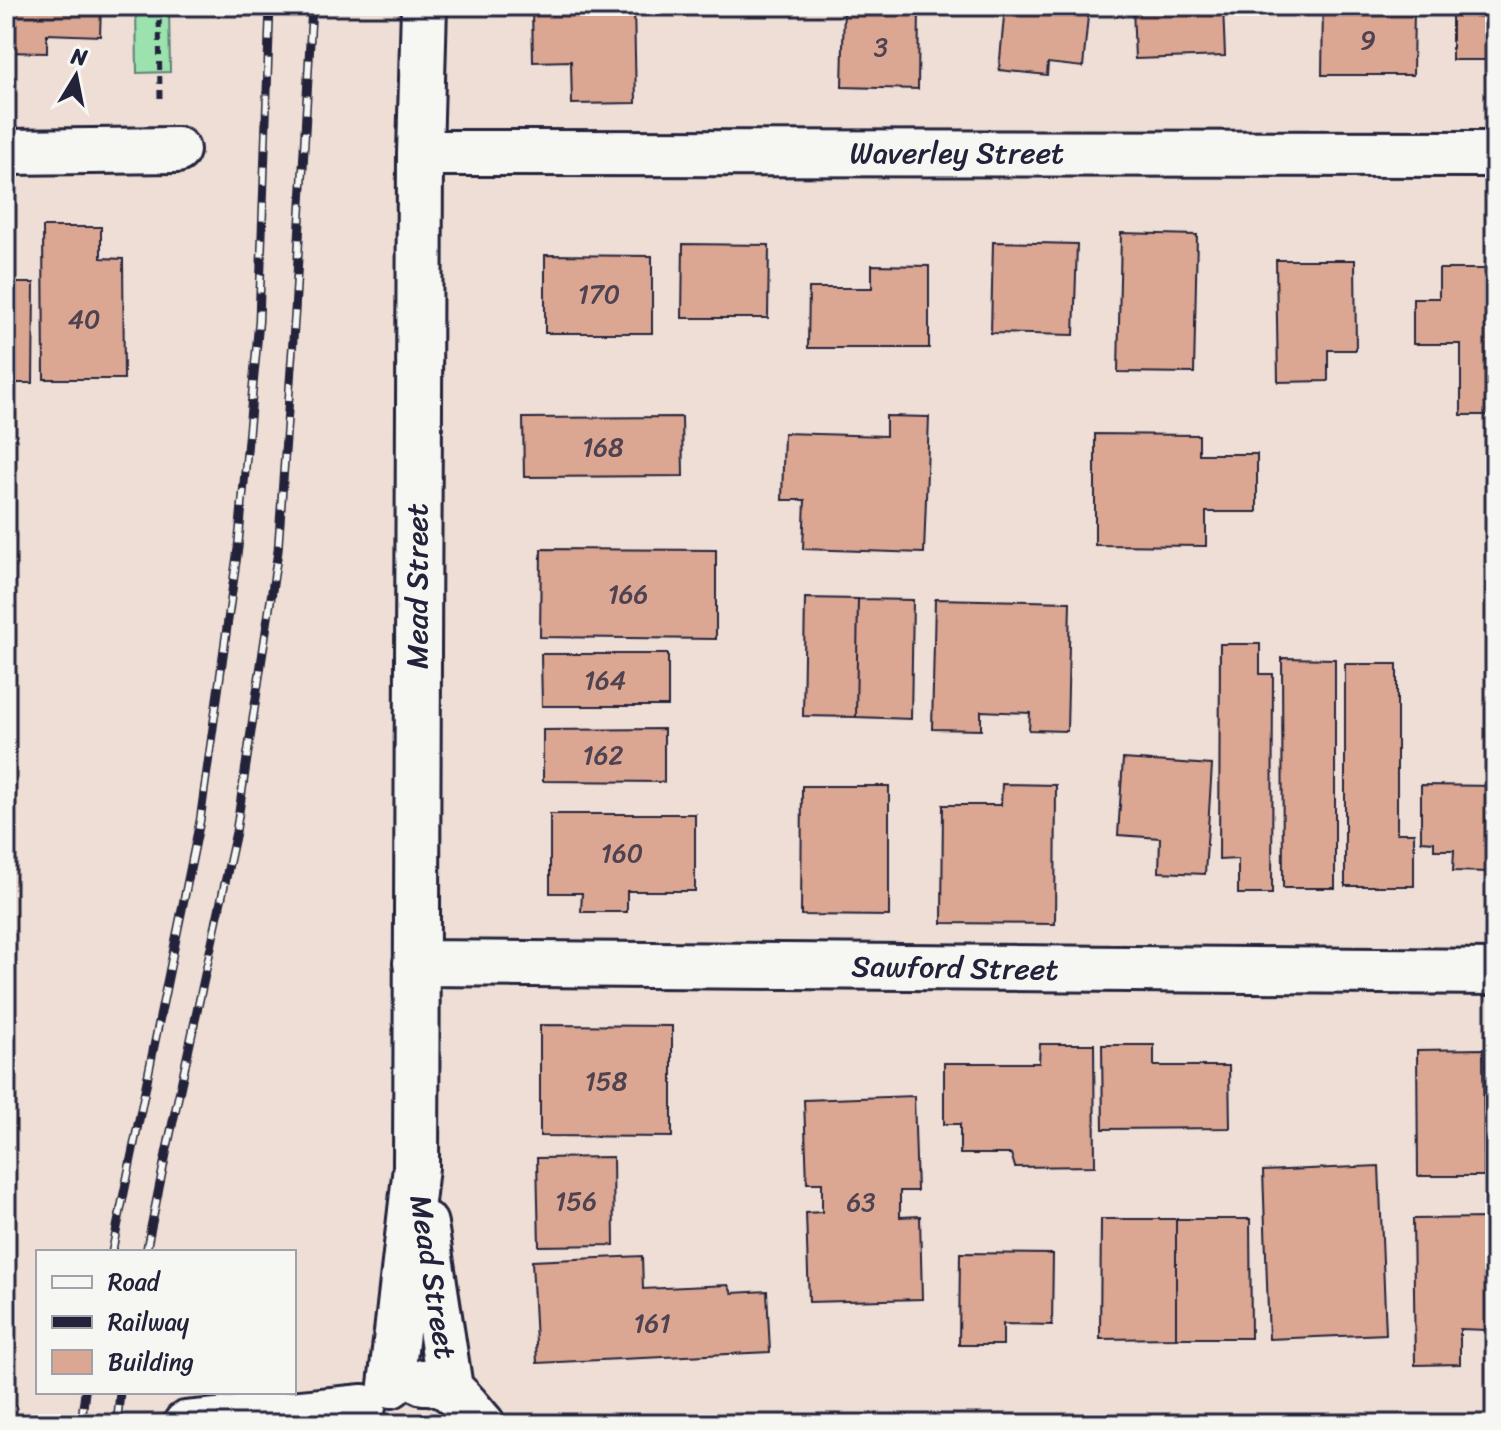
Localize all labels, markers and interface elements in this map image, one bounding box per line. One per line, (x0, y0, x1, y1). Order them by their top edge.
house number: 9 (1360, 17, 1376, 63)
house number: 3 (874, 24, 888, 70)
north arrow (36, 36, 116, 116)
text: N (68, 36, 91, 77)
street label: Waverley Street (850, 126, 1064, 180)
house number: 170 (578, 271, 620, 317)
house number: 40 (68, 296, 100, 342)
house number: 168 (582, 424, 624, 470)
street label: Mead Street (390, 503, 444, 669)
house number: 166 (608, 571, 648, 617)
house number: 164 (584, 657, 626, 703)
house number: 162 (583, 732, 623, 778)
house number: 160 (601, 830, 643, 876)
street label: Sawford Street (851, 939, 1059, 997)
house number: 158 (585, 1058, 628, 1104)
house number: 156 (555, 1178, 597, 1224)
house number: 63 (846, 1179, 876, 1225)
street label: Mead Street (393, 1191, 473, 1363)
legend (36, 1250, 296, 1394)
text: Road (108, 1261, 162, 1303)
house number: 161 (633, 1300, 671, 1346)
text: Railway (108, 1301, 190, 1343)
text: Building (108, 1341, 194, 1383)

